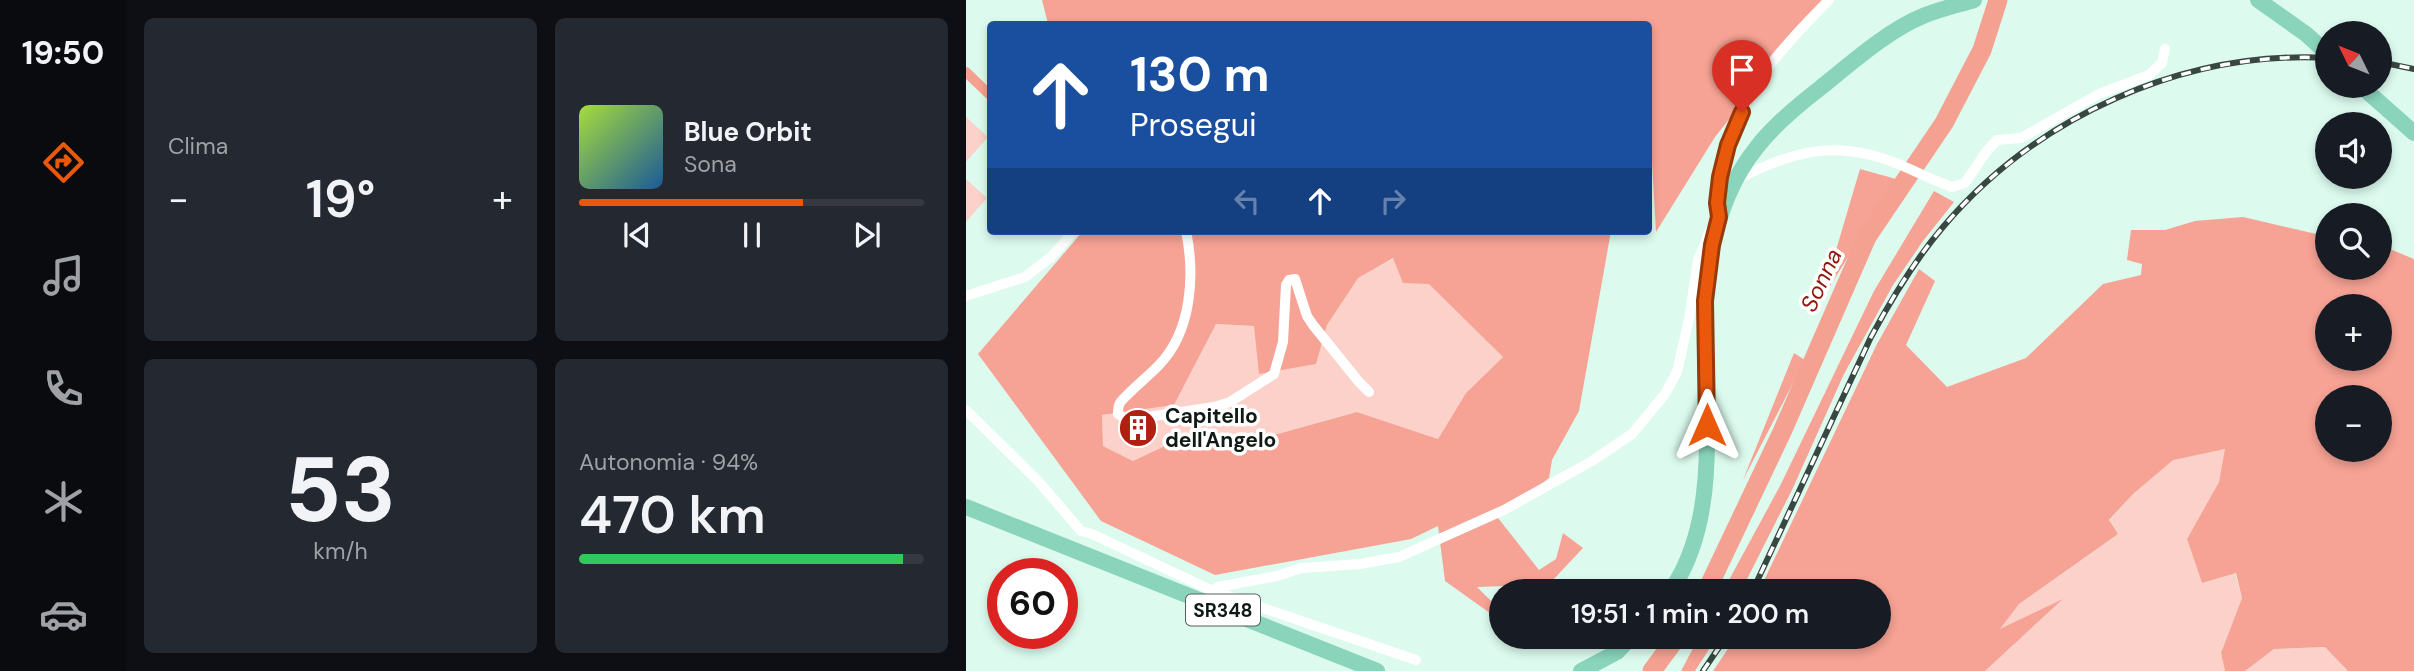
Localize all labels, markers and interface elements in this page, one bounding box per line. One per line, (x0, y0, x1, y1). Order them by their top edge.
north arrow (2315, 21, 2392, 98)
map controls (2315, 21, 2392, 462)
text: 19:50 (22, 32, 104, 74)
pin (1712, 40, 1772, 112)
text: 130 m (1130, 42, 1270, 106)
icon: ahead (1015, 49, 1106, 140)
icon: arrive (1723, 51, 1761, 89)
text: Prosegui (1130, 104, 1257, 146)
button: sound (2315, 112, 2392, 189)
text: Blue Orbit (684, 115, 812, 149)
text: Clima (168, 131, 228, 161)
icon: directions (39, 138, 88, 187)
text: Sona (684, 149, 737, 179)
text: 19° (306, 165, 375, 233)
text: − (168, 174, 189, 224)
text: + (492, 174, 513, 224)
icon: left (1228, 182, 1266, 220)
icon: ahead (1301, 182, 1339, 220)
icon: right (1374, 182, 1412, 220)
button: search (2315, 203, 2392, 280)
icon: previous (618, 216, 656, 254)
icon: pause (733, 216, 771, 254)
icon: next (848, 216, 886, 254)
water label: Sonna (1793, 244, 1849, 316)
icon: music (39, 251, 88, 300)
button: + (2315, 294, 2392, 371)
icon: phone (39, 364, 88, 413)
button: − (2315, 385, 2392, 462)
position arrow (1670, 388, 1744, 462)
place label: Capitello dell'Angelo (1165, 402, 1276, 454)
building icon: Capitello dell'Angelo (1117, 407, 1159, 449)
text: 53 (285, 431, 396, 549)
text: Autonomia · 94% (579, 447, 758, 477)
icon: climate (39, 477, 88, 526)
text: 470 km (579, 481, 766, 549)
text: km/h (313, 536, 368, 566)
speed limit sign: 60 (987, 558, 1078, 649)
icon: car (39, 590, 88, 639)
road number: SR348 (1186, 594, 1260, 625)
text: 19:51 · 1 min · 200 m (1571, 597, 1809, 631)

